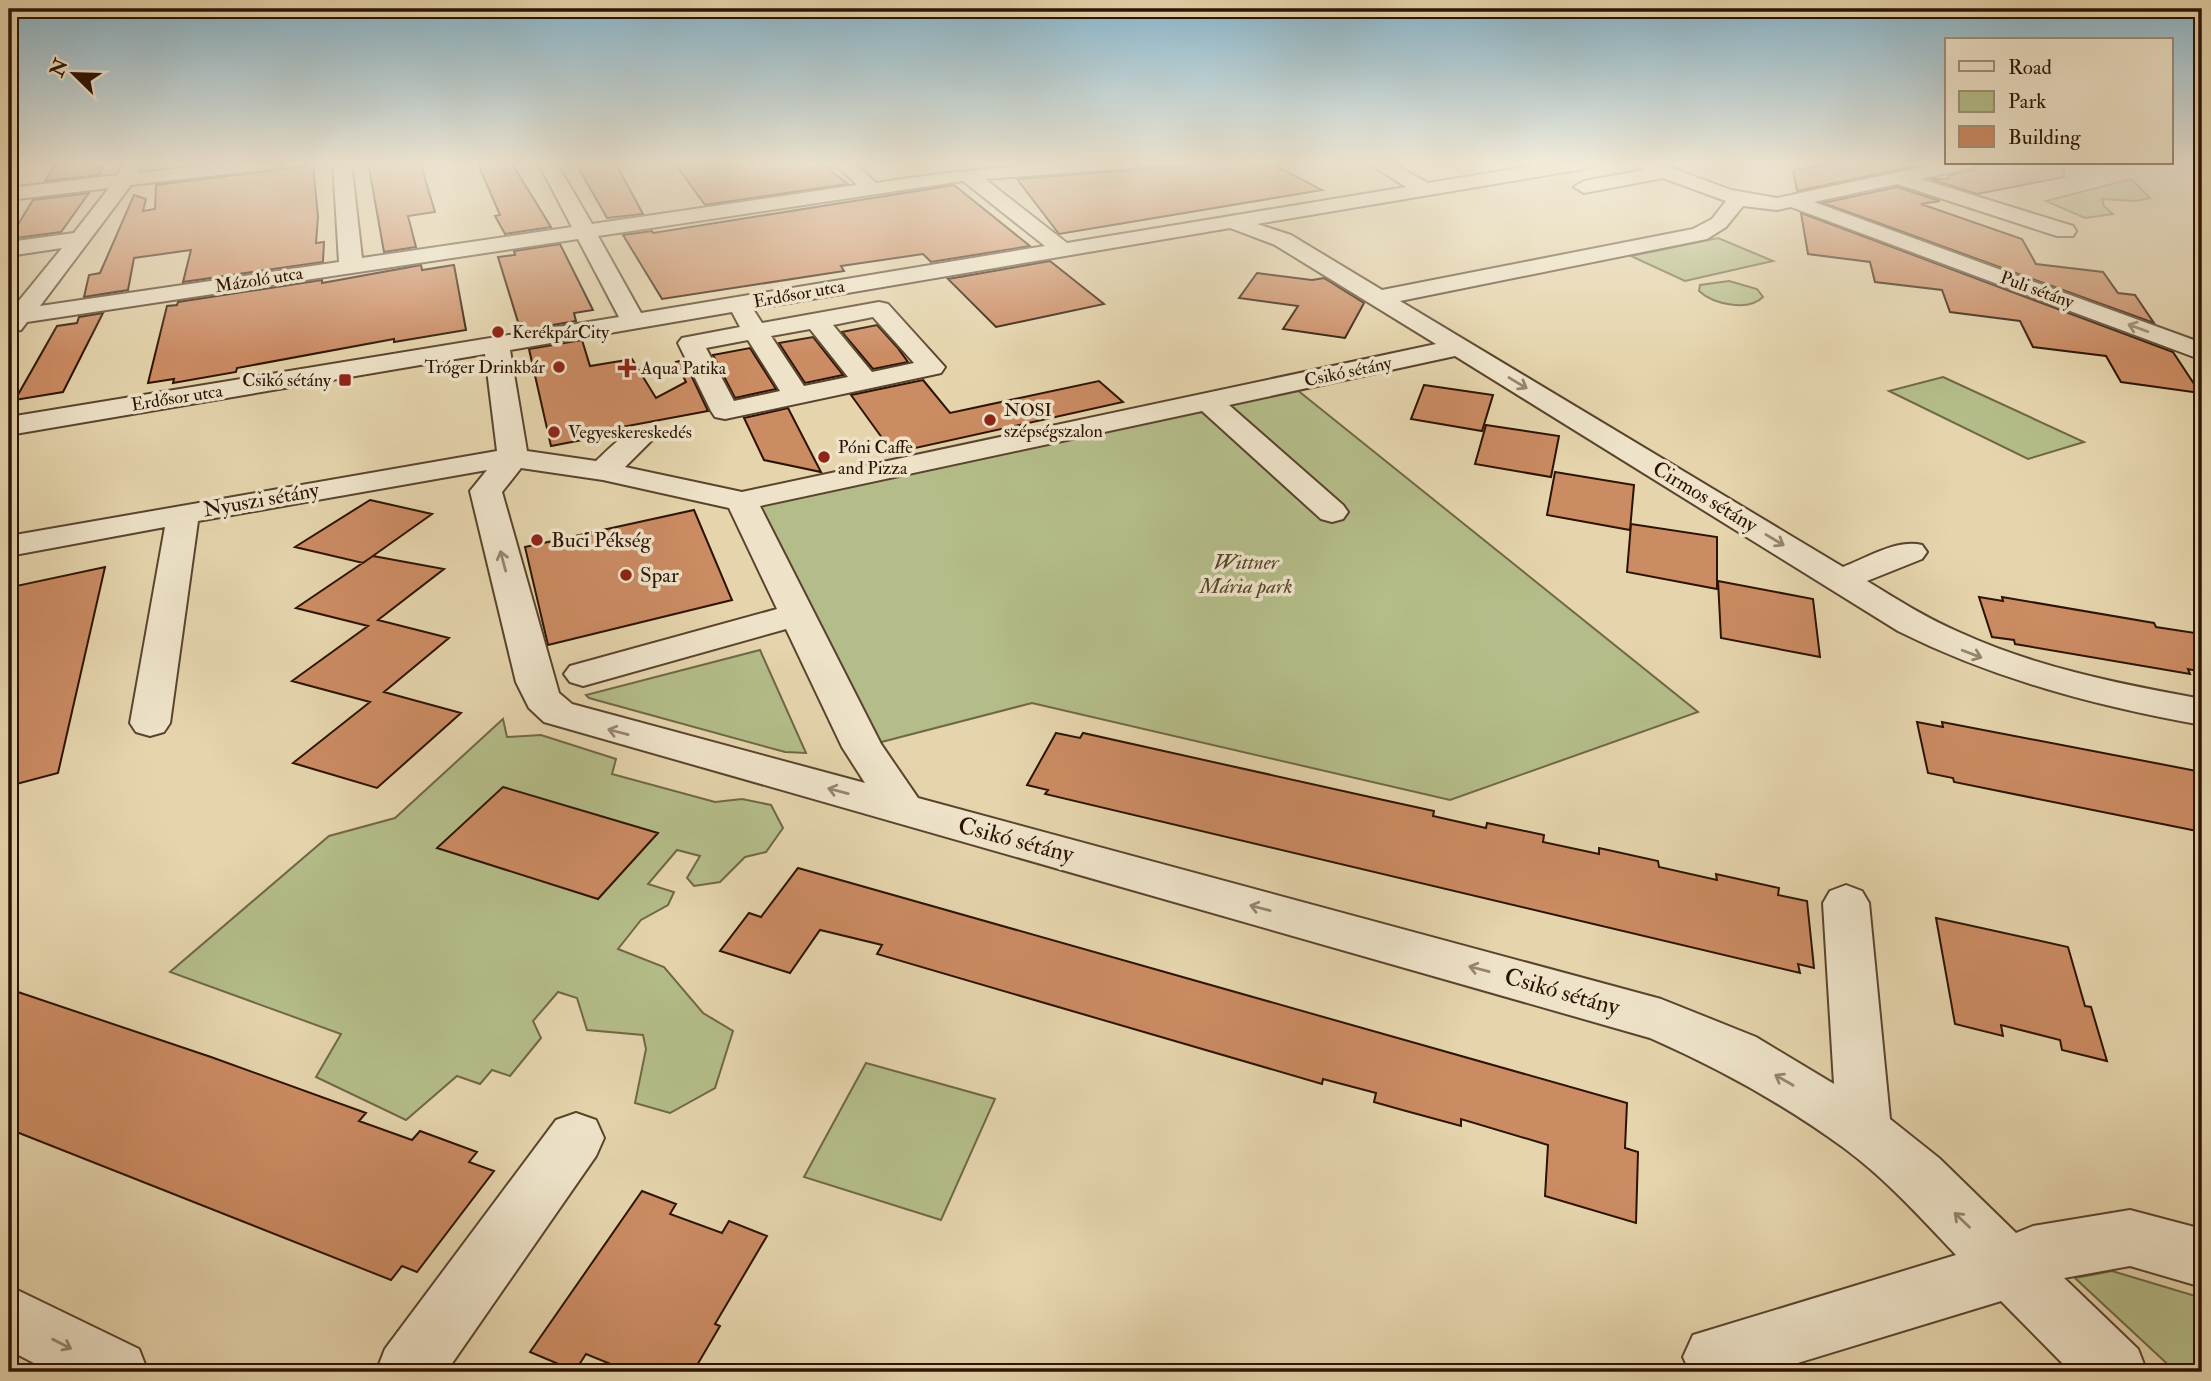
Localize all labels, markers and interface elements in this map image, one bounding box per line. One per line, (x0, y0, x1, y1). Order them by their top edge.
north arrow (38, 38, 108, 108)
legend (1945, 38, 2172, 164)
text: N (45, 54, 74, 81)
text: Road (2008, 54, 2053, 81)
text: Park (2008, 88, 2046, 115)
text: Building (2008, 124, 2081, 151)
street label: Mázoló utca (213, 262, 305, 298)
street label: Puli sétány (1997, 266, 2078, 314)
street label: Erdősor utca (752, 275, 847, 313)
place label: KerékpárCity (512, 321, 610, 344)
one-way arrow (2128, 321, 2150, 333)
marker: KerékpárCity (490, 324, 506, 340)
street label: Csikó sétány (1302, 351, 1395, 392)
place label: Tróger Drinkbár (425, 356, 545, 379)
place label: Aqua Patika (640, 357, 727, 380)
marker: Tróger Drinkbár (551, 359, 567, 375)
marker: Aqua Patika (619, 360, 635, 376)
place label: Csikó sétány (242, 369, 332, 392)
marker: Csikó sétány (337, 372, 353, 388)
one-way arrow (1508, 376, 1528, 390)
street label: Erdősor utca (130, 379, 225, 417)
place label: NOSI szépségszalon (1004, 399, 1103, 443)
marker: NOSI szépségszalon (982, 412, 998, 428)
place label: Vegyeskereskedés (568, 421, 692, 444)
marker: Vegyeskereskedés (546, 424, 562, 440)
place label: Póni Caffe and Pizza (838, 436, 913, 480)
marker: Póni Caffe and Pizza (816, 449, 832, 465)
street label: Cirmos sétány (1648, 455, 1763, 539)
street label: Nyuszi sétány (201, 476, 322, 523)
place label: Buci Pékség (551, 527, 651, 554)
marker: Buci Pékség (529, 532, 545, 548)
one-way arrow (1765, 532, 1784, 547)
park label: Wittner Mária park (1198, 549, 1292, 600)
one-way arrow (496, 550, 509, 573)
place label: Spar (640, 562, 679, 589)
marker: Spar (618, 567, 634, 583)
one-way arrow (1960, 648, 1982, 661)
one-way arrow (607, 725, 630, 738)
one-way arrow (827, 784, 849, 797)
street label: Csikó sétány (955, 810, 1078, 870)
one-way arrow (1249, 901, 1272, 914)
one-way arrow (1469, 961, 1491, 974)
street label: Csikó sétány (1501, 961, 1624, 1023)
one-way arrow (1774, 1072, 1794, 1086)
one-way arrow (1954, 1211, 1971, 1228)
one-way arrow (52, 1338, 72, 1352)

